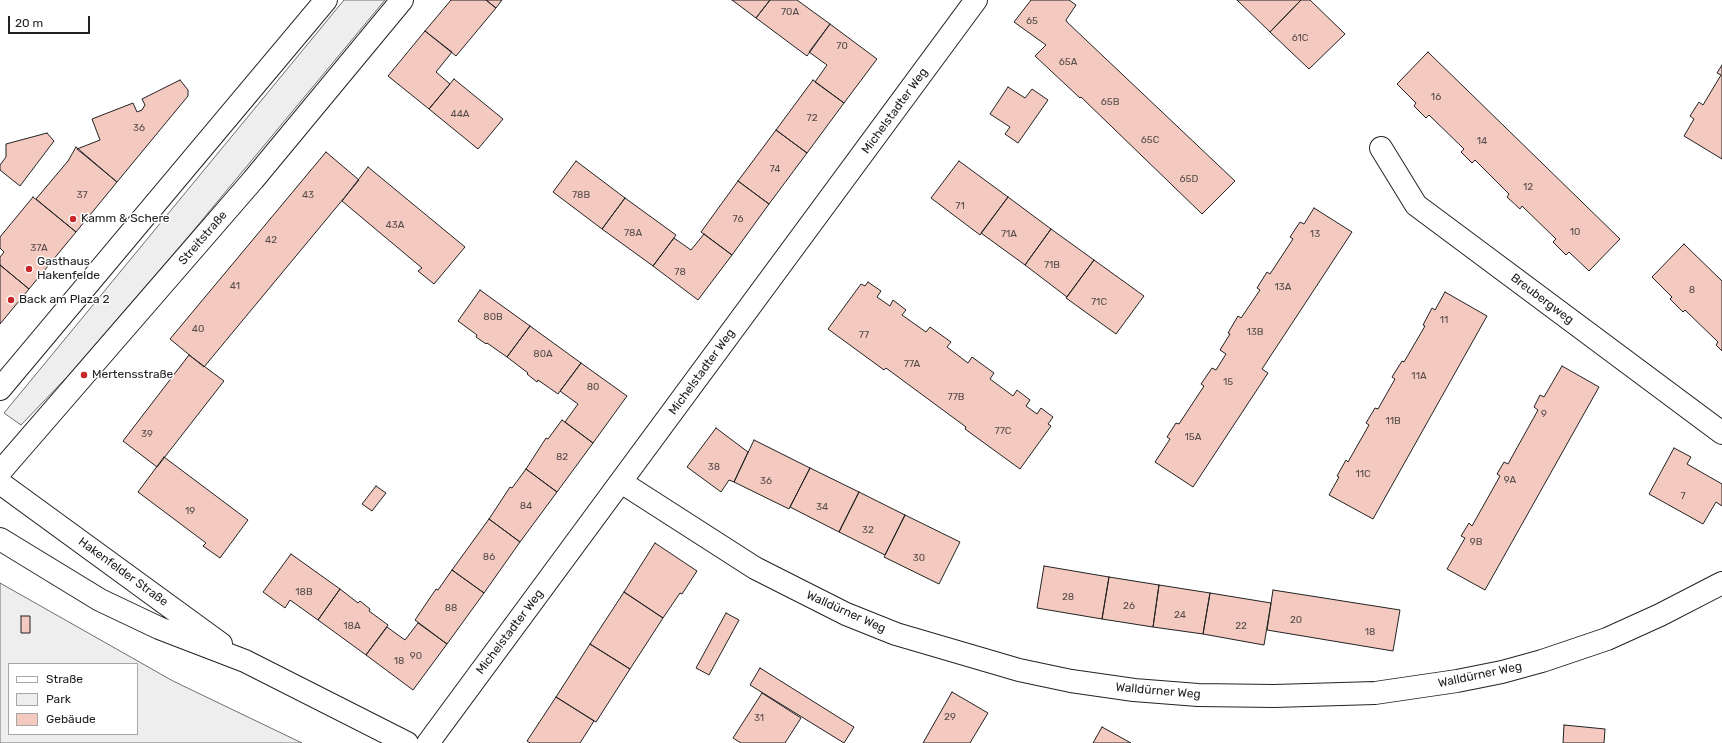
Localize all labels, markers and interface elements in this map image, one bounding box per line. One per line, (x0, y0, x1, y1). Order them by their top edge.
house number: 70A (781, 6, 799, 18)
scale bar (10, 8, 92, 34)
house number: 65 (1026, 15, 1038, 27)
text: 20 m (15, 16, 43, 30)
house number: 61C (1292, 32, 1308, 44)
house number: 70 (836, 40, 848, 52)
house number: 65A (1059, 56, 1077, 68)
street label: Michelstadter Weg (859, 65, 931, 157)
house number: 16 (1431, 91, 1441, 103)
house number: 65B (1101, 96, 1119, 108)
house number: 44A (450, 108, 470, 120)
house number: 72 (807, 112, 817, 124)
house number: 36 (133, 122, 145, 134)
house number: 65C (1141, 134, 1159, 146)
house number: 14 (1477, 135, 1487, 147)
house number: 74 (770, 163, 780, 175)
house number: 65D (1180, 173, 1198, 185)
house number: 12 (1523, 181, 1533, 193)
house number: 37 (76, 189, 88, 201)
house number: 43 (302, 189, 314, 201)
house number: 78B (572, 189, 590, 201)
house number: 71 (955, 200, 965, 212)
street label: Streitstraße (176, 208, 230, 268)
place label: Kamm & Schere (81, 212, 170, 226)
house number: 76 (733, 213, 743, 225)
marker: Kamm & Schere (68, 214, 78, 224)
house number: 43A (386, 219, 404, 231)
house number: 10 (1570, 226, 1580, 238)
house number: 78A (624, 227, 642, 239)
house number: 71A (1001, 228, 1017, 240)
house number: 13 (1310, 228, 1320, 240)
house number: 42 (265, 234, 277, 246)
house number: 37A (30, 242, 48, 254)
place label: Gasthaus Hakenfelde (37, 255, 100, 283)
house number: 71B (1044, 259, 1060, 271)
marker: Gasthaus Hakenfelde (24, 264, 34, 274)
house number: 78 (674, 266, 686, 278)
street label: Breubergweg (1508, 271, 1576, 327)
house number: 41 (230, 280, 240, 292)
house number: 13A (1275, 281, 1291, 293)
house number: 8 (1689, 284, 1695, 296)
place label: Back am Plaza 2 (19, 293, 110, 307)
marker: Back am Plaza 2 (6, 295, 16, 305)
house number: 71C (1091, 296, 1107, 308)
house number: 80B (483, 311, 503, 323)
house number: 11 (1440, 314, 1448, 326)
house number: 40 (192, 323, 204, 335)
street label: Michelstadter Weg (666, 326, 738, 418)
house number: 13B (1247, 326, 1263, 338)
house number: 77 (859, 329, 869, 341)
house number: 80A (533, 348, 553, 360)
house number: 77A (904, 358, 920, 370)
place label: Mertensstraße (92, 368, 173, 382)
marker: Mertensstraße (79, 370, 89, 380)
house number: 11A (1411, 370, 1427, 382)
house number: 15 (1223, 376, 1233, 388)
house number: 80 (587, 381, 599, 393)
house number: 77B (948, 391, 964, 403)
house number: 9 (1541, 408, 1547, 420)
house number: 11B (1385, 415, 1401, 427)
house number: 77C (995, 425, 1011, 437)
house number: 39 (141, 428, 153, 440)
house number: 15A (1185, 431, 1201, 443)
house number: 82 (556, 451, 568, 463)
house number: 38 (708, 461, 720, 473)
house number: 11C (1355, 468, 1371, 480)
house number: 9A (1504, 474, 1516, 486)
house number: 36 (760, 475, 772, 487)
house number: 7 (1680, 490, 1686, 502)
house number: 84 (520, 500, 532, 512)
house number: 34 (816, 501, 828, 513)
house number: 19 (185, 505, 195, 517)
house number: 32 (862, 524, 874, 536)
street label: Hakenfelder Straße (75, 535, 171, 609)
house number: 9B (1470, 536, 1482, 548)
house number: 86 (483, 551, 495, 563)
house number: 30 (913, 552, 925, 564)
house number: 18B (295, 586, 313, 598)
street label: Michelstadter Weg (473, 587, 547, 677)
street label: Walldürner Weg (804, 588, 888, 636)
house number: 28 (1062, 591, 1074, 603)
house number: 26 (1123, 600, 1135, 612)
house number: 88 (445, 602, 457, 614)
house number: 24 (1174, 609, 1186, 621)
house number: 20 (1290, 614, 1302, 626)
house number: 18A (343, 620, 361, 632)
house number: 22 (1235, 620, 1247, 632)
house number: 18 (1365, 626, 1375, 638)
house number: 90 (410, 650, 422, 662)
house number: 18 (394, 655, 404, 667)
street label: Walldürner Weg (1437, 659, 1523, 691)
legend (8, 663, 138, 735)
text: Straße (46, 672, 83, 686)
street label: Walldürner Weg (1115, 680, 1201, 702)
text: Park (46, 692, 71, 706)
house number: 29 (944, 711, 956, 723)
text: Gebäude (46, 712, 96, 726)
house number: 31 (754, 712, 764, 724)

